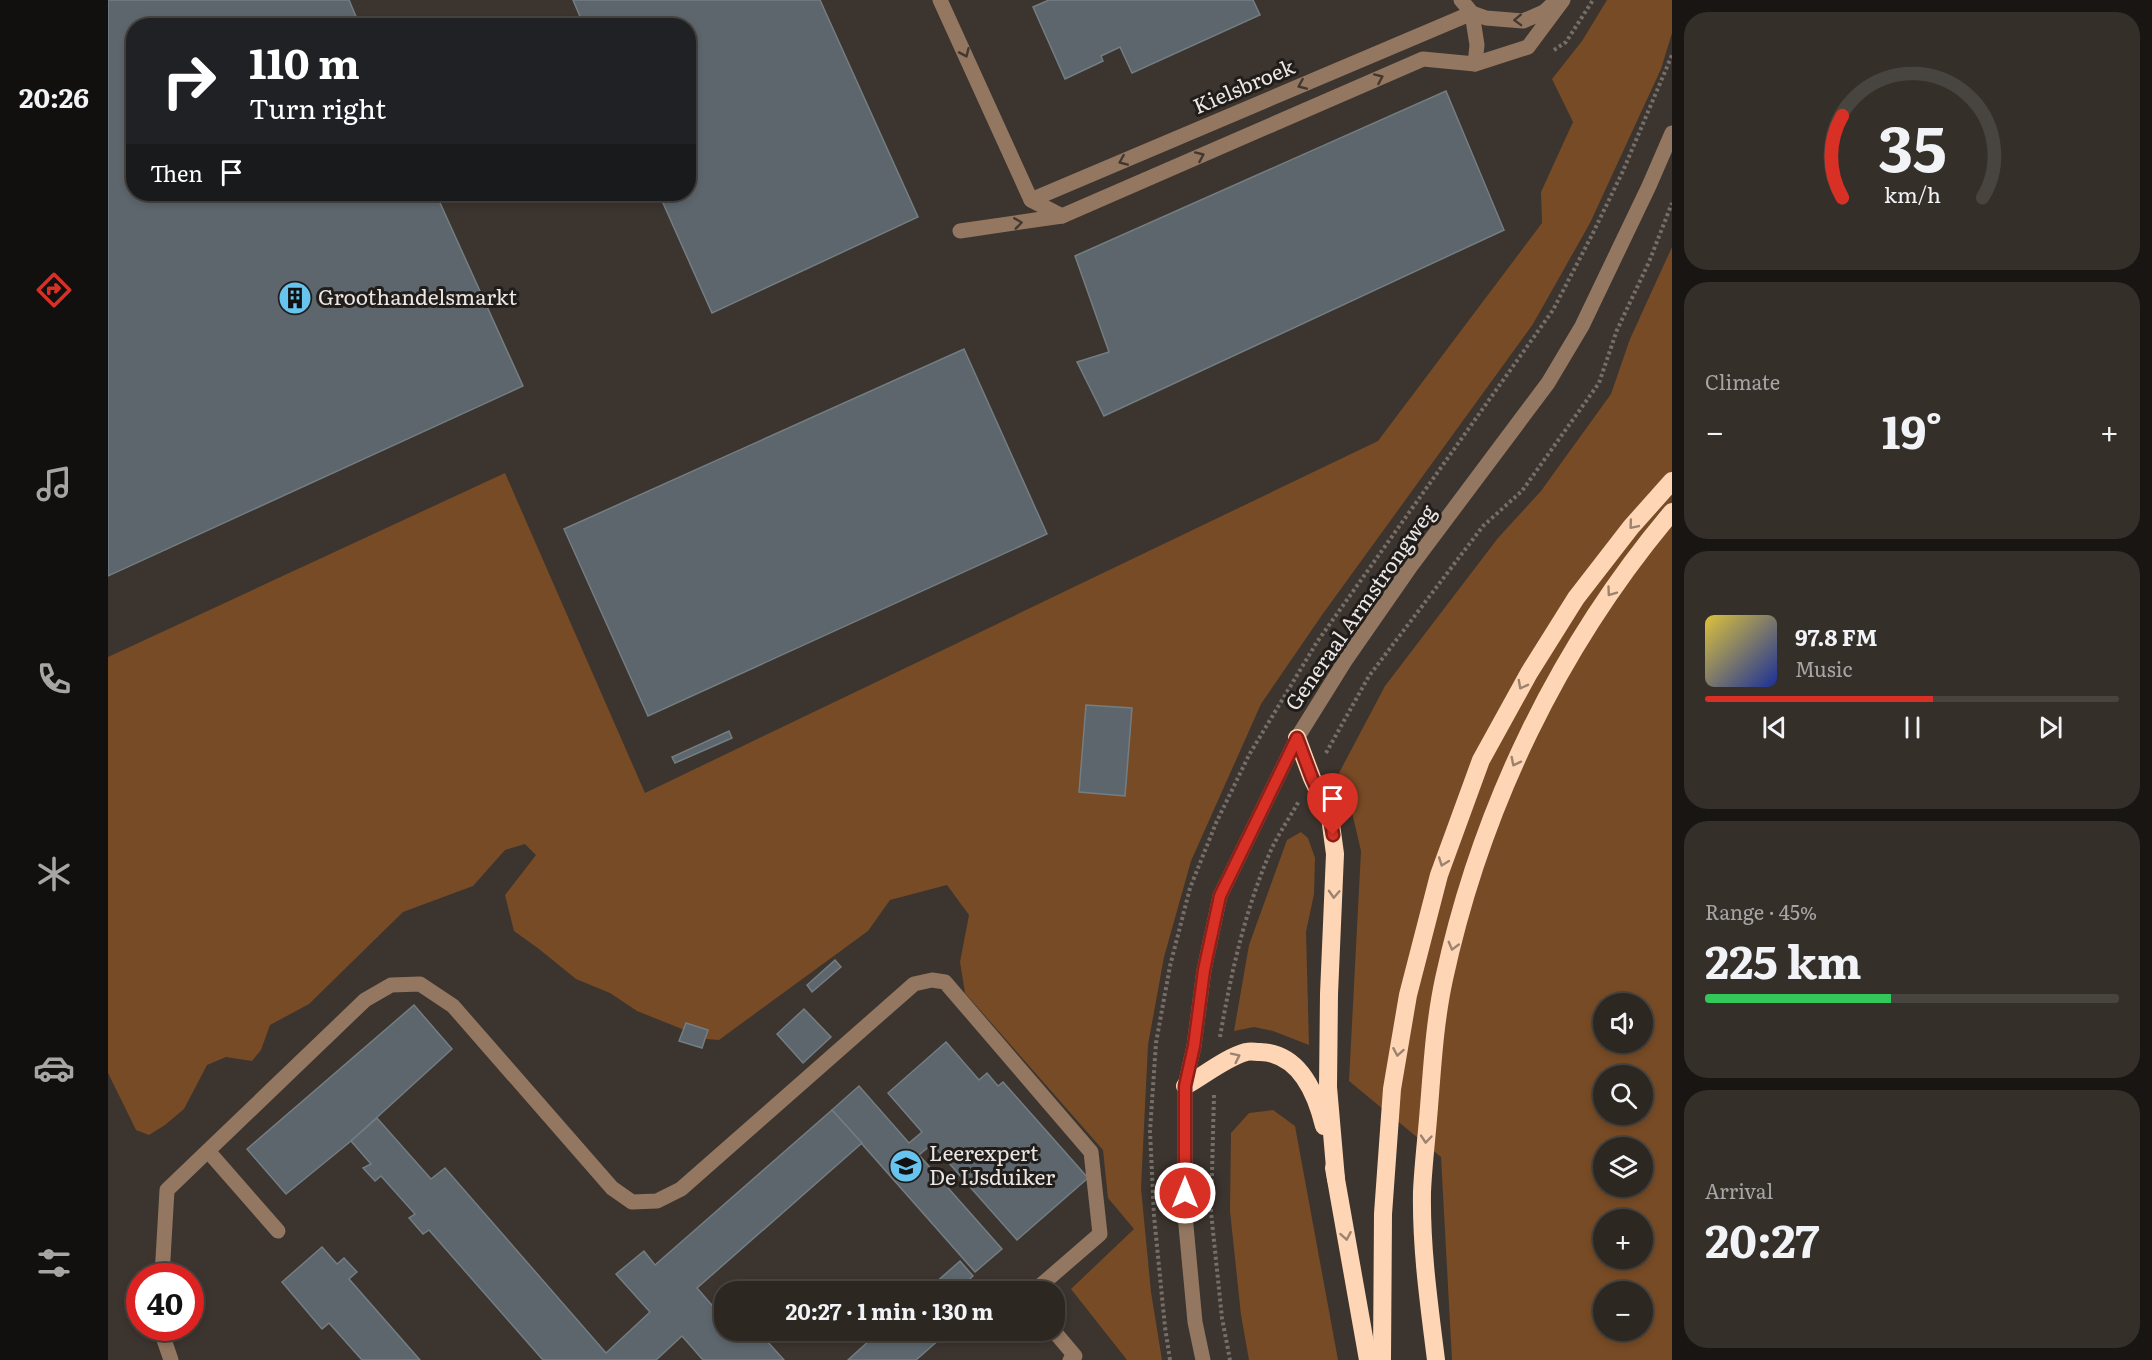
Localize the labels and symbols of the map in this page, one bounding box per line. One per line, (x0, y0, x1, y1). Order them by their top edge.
one-way arrow (1513, 13, 1522, 26)
one-way arrow (957, 47, 969, 58)
street label: Kielsbroek (1188, 49, 1299, 120)
one-way arrow (1372, 73, 1383, 85)
one-way arrow (1298, 78, 1309, 90)
one-way arrow (1194, 151, 1205, 163)
one-way arrow (1118, 154, 1129, 166)
one-way arrow (1013, 217, 1023, 229)
building icon: Groothandelsmarkt (277, 280, 313, 316)
place label: Groothandelsmarkt (318, 280, 517, 311)
street label: Generaal Armstrongweg (1276, 497, 1442, 716)
one-way arrow (1630, 518, 1641, 529)
one-way arrow (1607, 586, 1618, 597)
one-way arrow (1518, 678, 1529, 689)
one-way arrow (1511, 755, 1522, 766)
pin (1307, 773, 1358, 835)
one-way arrow (1438, 857, 1451, 867)
one-way arrow (1327, 889, 1340, 898)
one-way arrow (1448, 940, 1460, 951)
one-way arrow (1392, 1046, 1405, 1056)
one-way arrow (1230, 1052, 1241, 1064)
one-way arrow (1420, 1134, 1433, 1143)
place label: Leerexpert De IJsduiker (929, 1136, 1055, 1191)
school or university icon: Leerexpert De IJsduiker (888, 1148, 924, 1184)
position arrow (1153, 1161, 1217, 1225)
one-way arrow (1339, 1231, 1352, 1241)
speed limit sign: 40 (126, 1263, 204, 1341)

